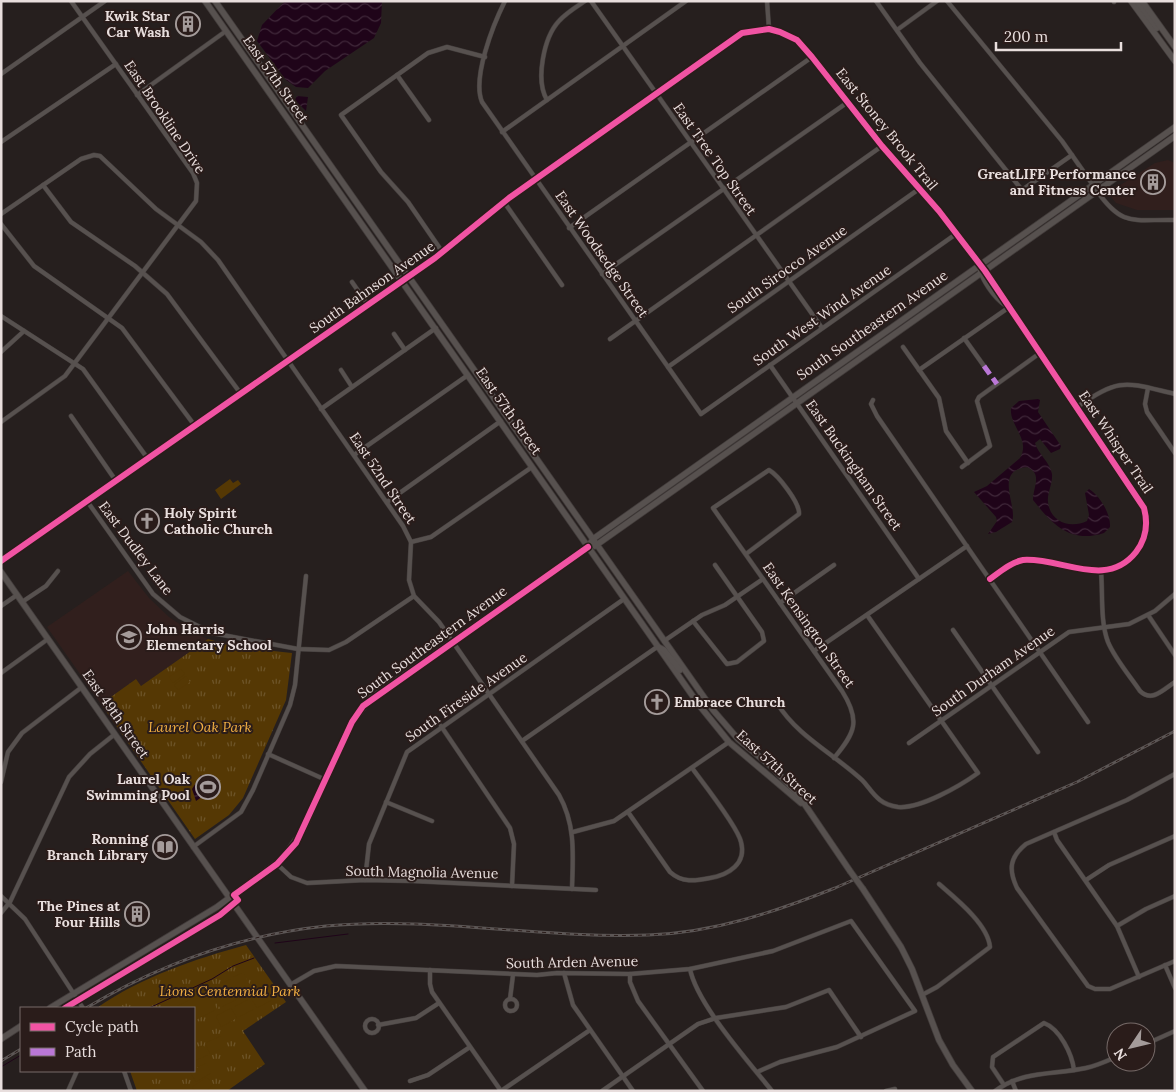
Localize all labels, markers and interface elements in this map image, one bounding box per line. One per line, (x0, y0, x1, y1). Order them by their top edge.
place label: Kwik Star Car Wash (105, 7, 170, 41)
building icon: Kwik Star Car Wash (175, 11, 201, 37)
scale bar (996, 20, 1121, 52)
text: 200 m (1004, 27, 1048, 46)
street label: East 57th Street (239, 32, 313, 127)
street label: East Brookline Drive (120, 57, 210, 177)
street label: East Stoney Brook Trail (832, 64, 942, 194)
street label: East Tree Top Street (669, 99, 761, 219)
place label: GreatLIFE Performance and Fitness Center (977, 165, 1136, 199)
building icon: GreatLIFE Performance and Fitness Center (1140, 169, 1166, 195)
street label: East Woodsedge Street (551, 187, 653, 321)
street label: South Sirocco Avenue (724, 221, 851, 317)
street label: South Bahnson Avenue (306, 237, 439, 337)
street label: South West Wind Avenue (750, 260, 895, 369)
street label: South Southeastern Avenue (793, 266, 951, 384)
street label: East 57th Street (472, 364, 546, 459)
street label: East Whisper Trail (1075, 387, 1157, 497)
street label: East Buckingham Street (802, 396, 906, 534)
street label: East 52nd Street (346, 429, 421, 528)
street label: East Dudley Lane (95, 498, 177, 599)
place label: Holy Spirit Catholic Church (164, 504, 273, 538)
church icon: Holy Spirit Catholic Church (134, 508, 160, 534)
street label: East Kensington Street (759, 559, 859, 692)
street label: South Southeastern Avenue (354, 581, 511, 702)
place label: John Harris Elementary School (146, 620, 272, 654)
street label: South Durham Avenue (928, 621, 1058, 720)
school or university icon: John Harris Elementary School (116, 624, 142, 650)
street label: South Fireside Avenue (402, 648, 531, 746)
street label: East 49th Street (79, 666, 154, 762)
church icon: Embrace Church (644, 689, 670, 715)
place label: Embrace Church (674, 693, 786, 711)
park label: Laurel Oak Park (148, 718, 252, 736)
street label: East 57th Street (733, 726, 822, 808)
place label: Laurel Oak Swimming Pool (86, 770, 191, 804)
sports icon: Laurel Oak Swimming Pool (195, 774, 221, 800)
place label: Ronning Branch Library (47, 830, 149, 864)
library icon: Ronning Branch Library (152, 834, 178, 860)
street label: South Magnolia Avenue (346, 862, 499, 882)
place label: The Pines at Four Hills (37, 897, 120, 931)
building icon: The Pines at Four Hills (124, 901, 150, 927)
street label: South Arden Avenue (506, 952, 639, 972)
park label: Lions Centennial Park (159, 982, 301, 1000)
legend (20, 1007, 195, 1072)
text: Cycle path (65, 1017, 139, 1036)
north arrow (1106, 1022, 1156, 1072)
text: Path (65, 1042, 96, 1061)
text: N (1110, 1045, 1131, 1064)

